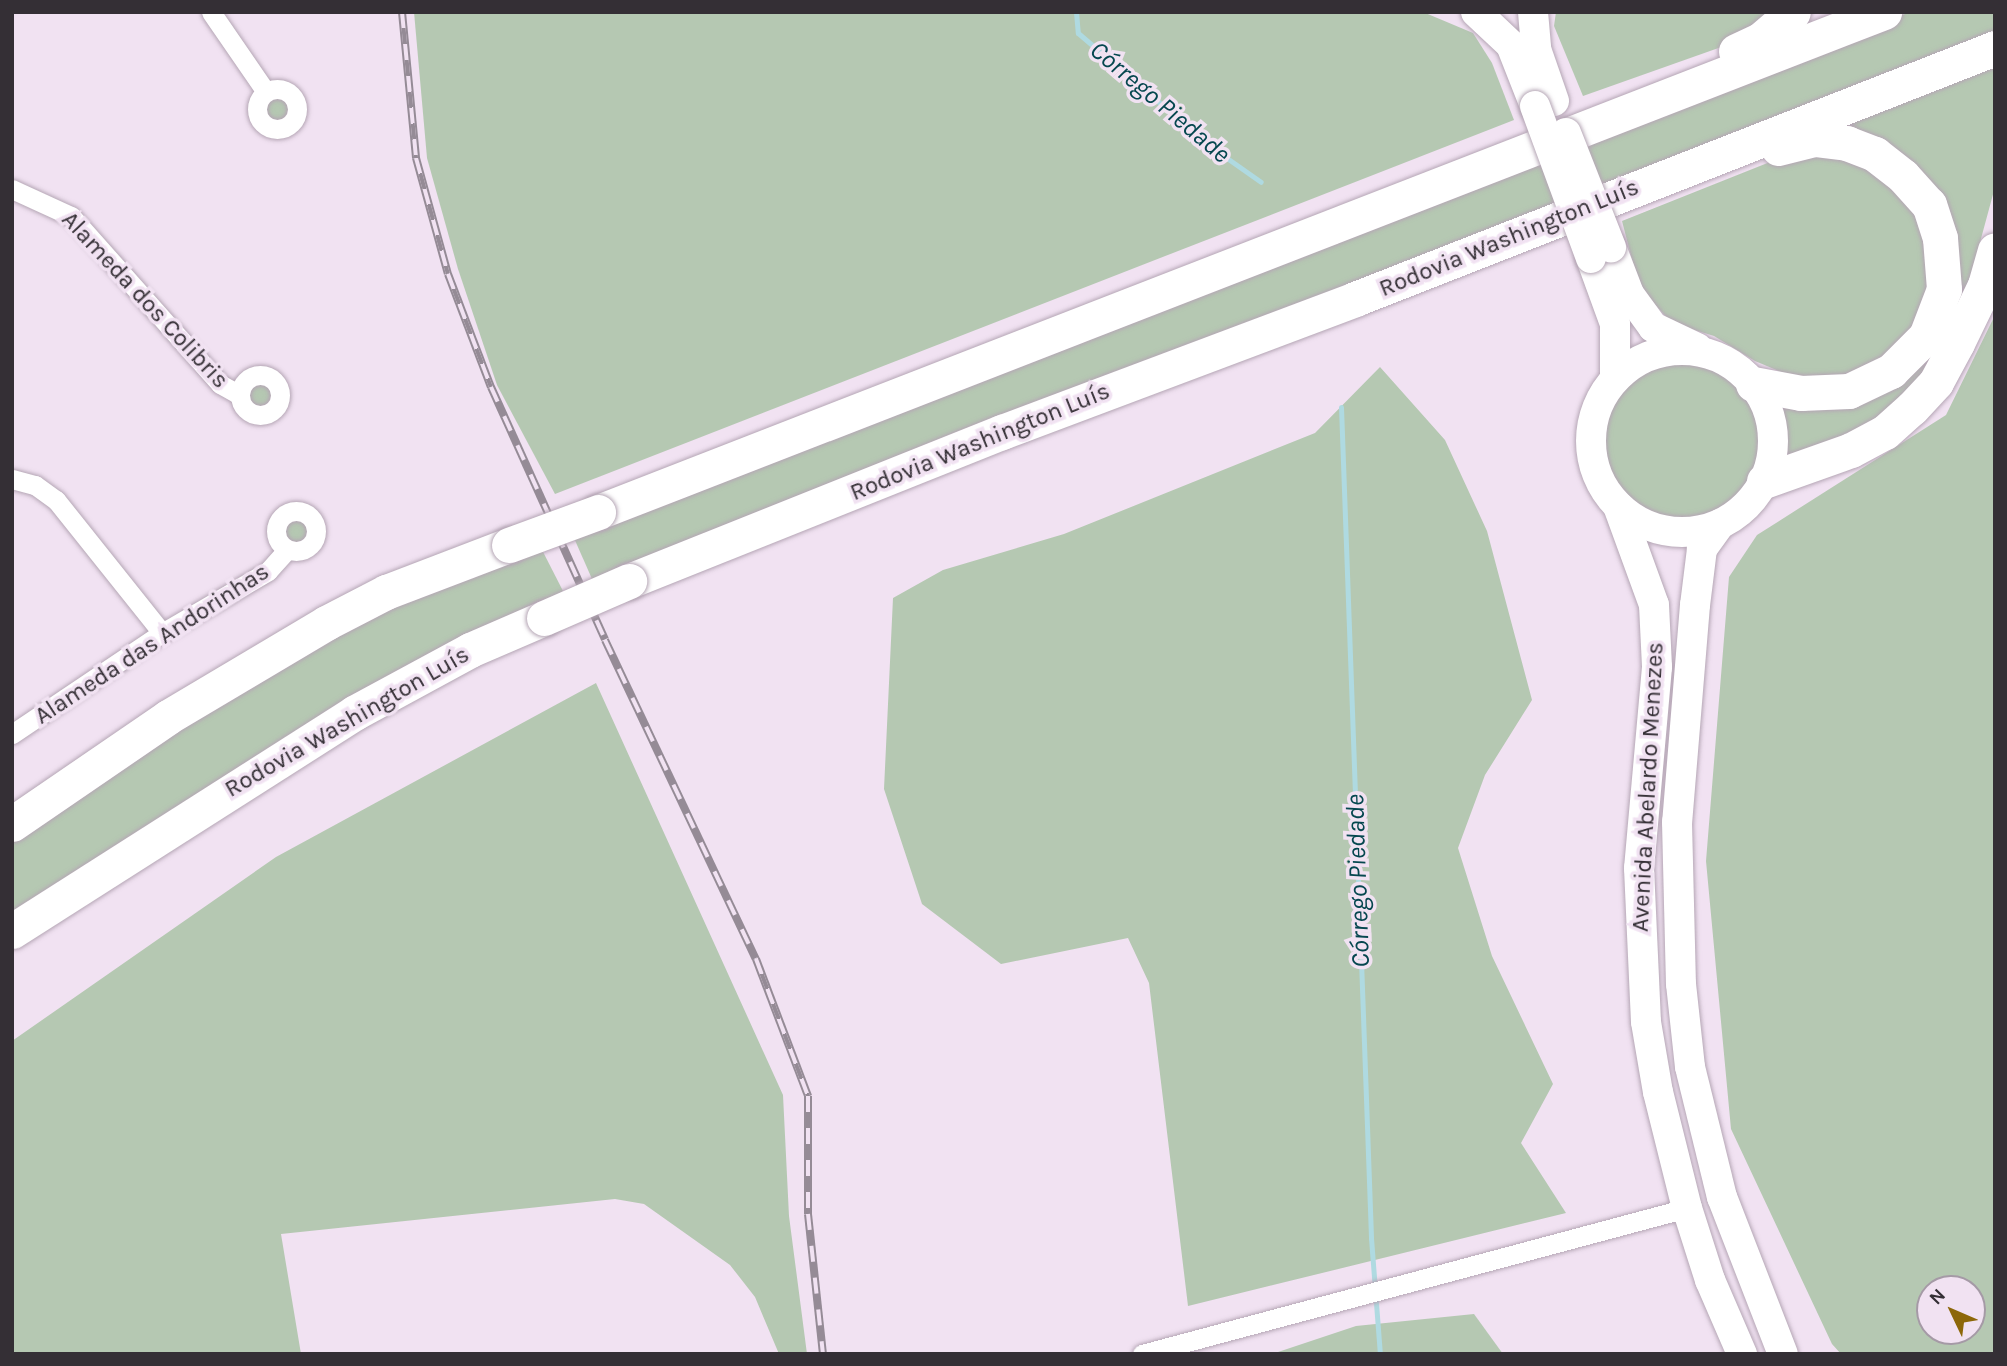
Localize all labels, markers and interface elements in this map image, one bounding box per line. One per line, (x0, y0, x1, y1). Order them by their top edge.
water label: Córrego Piedade (1084, 34, 1236, 170)
street label: Rodovia Washington Luís (1375, 173, 1643, 303)
street label: Alameda dos Colibris (55, 205, 235, 395)
street label: Rodovia Washington Luís (846, 377, 1114, 507)
street label: Alameda das Andorinhas (29, 557, 275, 731)
street label: Rodovia Washington Luís (220, 640, 474, 804)
street label: Avenida Abelardo Menezes (1626, 641, 1670, 933)
water label: Córrego Piedade (1339, 794, 1377, 968)
north arrow (1916, 1275, 1986, 1345)
text: N (1925, 1284, 1950, 1309)

